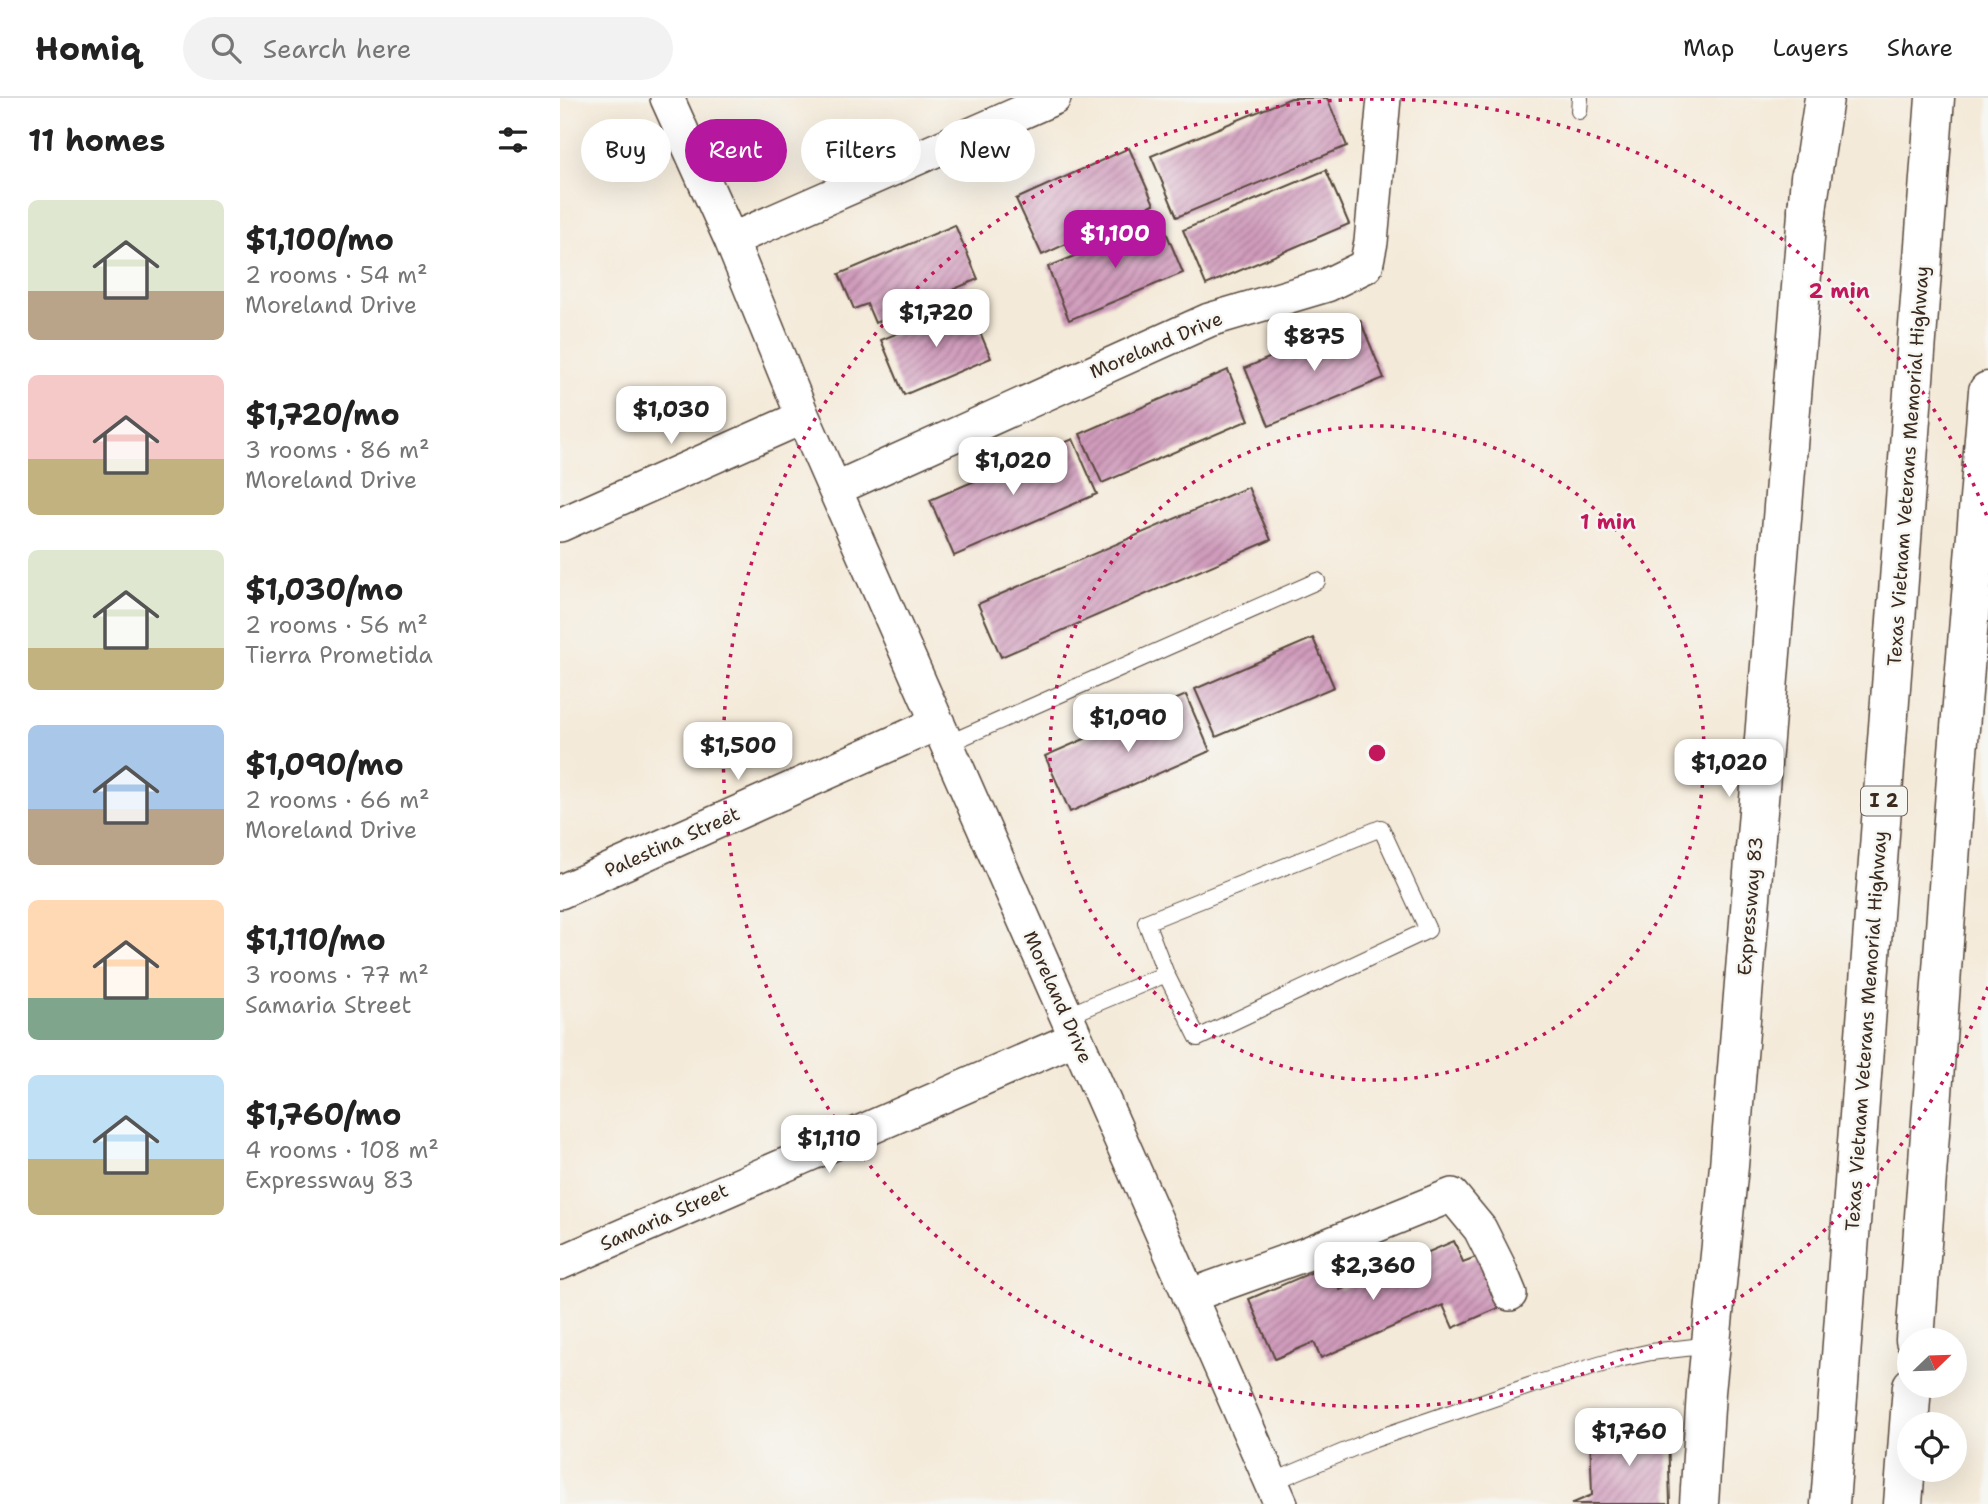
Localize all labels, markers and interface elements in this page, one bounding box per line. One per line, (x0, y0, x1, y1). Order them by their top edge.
search box (183, 17, 673, 80)
text: Homiq (35, 26, 141, 71)
icon: search (207, 29, 245, 67)
text: Search here (263, 31, 411, 66)
text: Map (1683, 32, 1734, 64)
text: Layers (1772, 32, 1849, 64)
text: Share (1887, 32, 1953, 64)
chip: Buy (581, 119, 671, 182)
chip: Rent (685, 119, 787, 182)
chip: Filters (801, 119, 921, 182)
chip: New (935, 119, 1035, 182)
text: 11 homes (28, 120, 165, 161)
icon: filters (494, 121, 532, 159)
pin: $1,100 (1058, 211, 1172, 270)
text: $1,100 (1080, 218, 1150, 248)
text: $1,100/mo (245, 219, 394, 260)
icon: home (84, 228, 168, 312)
text: 2 rooms · 54 m² (245, 260, 428, 290)
street label: Texas Vietnam Veterans Memorial Highway (1882, 265, 1934, 667)
text: 2 min (1808, 277, 1870, 305)
pin: $1,720 (879, 289, 993, 349)
text: Moreland Drive (245, 290, 417, 320)
text: $1,720 (899, 297, 973, 327)
street label: Moreland Drive (1086, 306, 1226, 384)
pin: $875 (1273, 314, 1355, 373)
text: $875 (1283, 321, 1345, 351)
pin: $1,030 (614, 386, 728, 446)
text: $1,720/mo (245, 394, 400, 435)
text: $1,030 (632, 394, 710, 424)
icon: home (84, 403, 168, 487)
text: 3 rooms · 86 m² (245, 435, 430, 465)
pin: $1,020 (956, 438, 1070, 497)
text: $1,020 (974, 445, 1052, 475)
text: Moreland Drive (245, 465, 417, 495)
text: 1 min (1580, 508, 1636, 536)
text: $1,030/mo (245, 569, 403, 610)
icon: home (84, 578, 168, 662)
text: 2 rooms · 56 m² (245, 610, 428, 640)
text: Tierra Prometida (245, 640, 433, 670)
pin: $1,090 (1071, 694, 1185, 754)
text: $1,090 (1089, 702, 1167, 732)
pin: $1,500 (681, 722, 795, 782)
text: $1,500 (699, 730, 777, 760)
pin: $1,020 (1672, 740, 1786, 799)
centre of rings (1365, 741, 1389, 765)
text: $1,090/mo (245, 744, 404, 785)
text: $1,020 (1690, 747, 1768, 777)
icon: home (84, 753, 168, 837)
text: 2 rooms · 66 m² (245, 785, 430, 815)
road number: I 2 (1861, 786, 1907, 816)
street label: Palestina Street (600, 801, 744, 883)
text: Moreland Drive (245, 815, 417, 845)
street label: Texas Vietnam Veterans Memorial Highway (1840, 830, 1892, 1232)
street label: Expressway 83 (1731, 835, 1769, 977)
text: $1,110/mo (245, 919, 386, 960)
street label: Moreland Drive (1018, 927, 1098, 1067)
icon: home (84, 928, 168, 1012)
text: 3 rooms · 77 m² (245, 960, 429, 990)
text: Samaria Street (245, 990, 412, 1020)
text: $1,760/mo (245, 1094, 401, 1135)
icon: home (84, 1103, 168, 1187)
pin: $1,110 (772, 1116, 886, 1175)
text: $1,110 (797, 1123, 861, 1153)
text: 4 rooms · 108 m² (245, 1135, 439, 1165)
text: Expressway 83 (245, 1165, 414, 1195)
street label: Samaria Street (596, 1178, 732, 1256)
pin: $2,360 (1316, 1242, 1430, 1302)
text: $2,360 (1330, 1250, 1416, 1280)
north arrow (1897, 1328, 1967, 1398)
map controls (1897, 1328, 1967, 1482)
pin: $1,760 (1572, 1408, 1686, 1468)
button: locate (1897, 1412, 1967, 1482)
text: $1,760 (1591, 1416, 1667, 1446)

